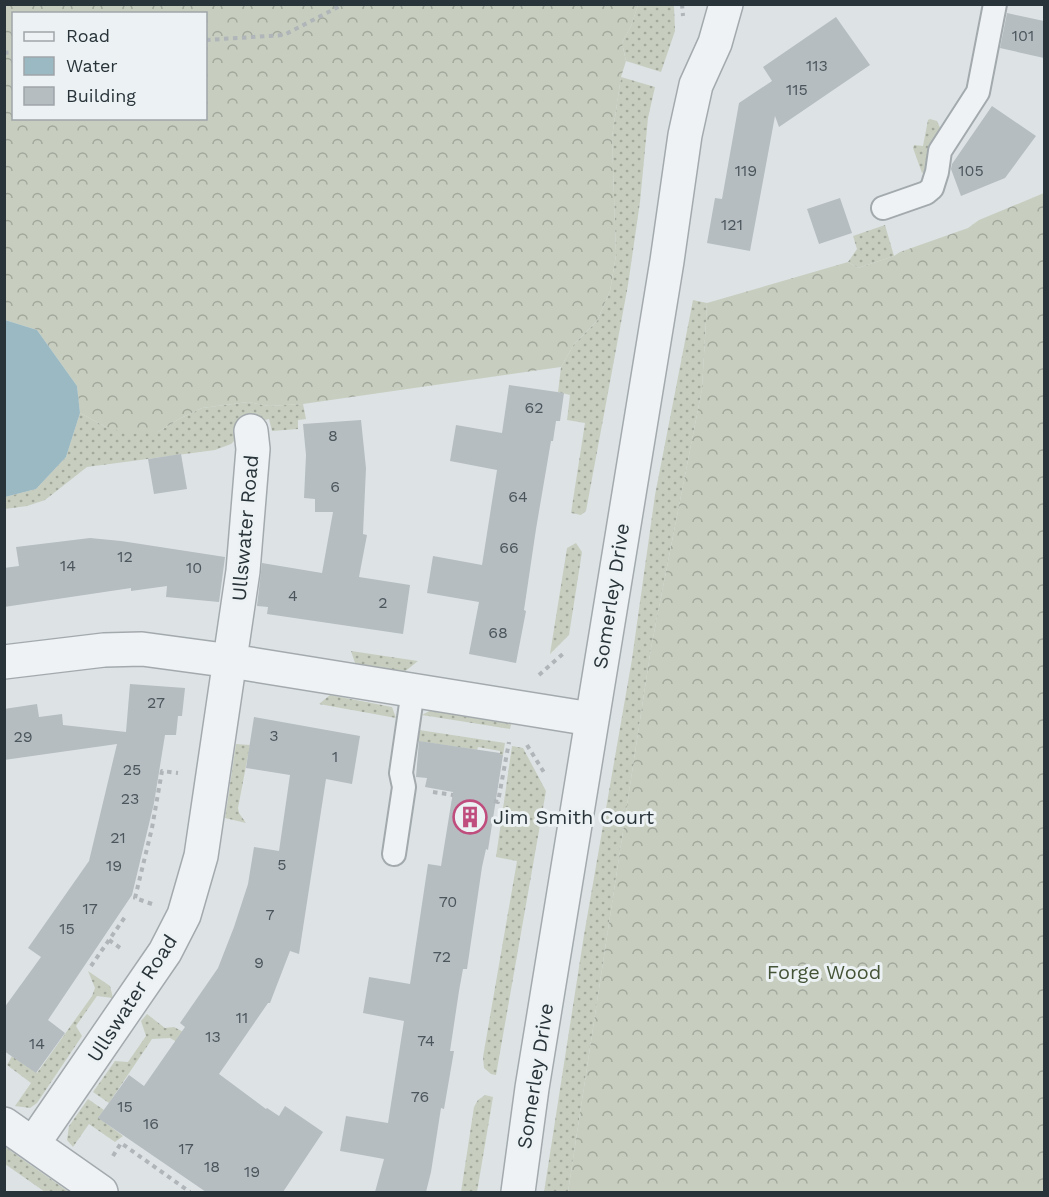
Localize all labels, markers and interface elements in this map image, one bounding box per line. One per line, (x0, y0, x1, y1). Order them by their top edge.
legend (12, 12, 207, 120)
text: Road (66, 25, 110, 46)
house number: 101 (1012, 26, 1034, 45)
text: Water (66, 55, 118, 76)
house number: 113 (806, 56, 828, 75)
house number: 115 (786, 80, 808, 99)
text: Building (66, 85, 136, 106)
house number: 119 (735, 161, 757, 180)
house number: 105 (958, 161, 984, 180)
house number: 121 (721, 215, 743, 234)
house number: 62 (524, 398, 544, 417)
house number: 8 (328, 426, 338, 445)
street label: Ullswater Road (227, 454, 263, 602)
house number: 6 (330, 477, 340, 496)
house number: 64 (508, 487, 528, 506)
street label: Somerley Drive (588, 521, 634, 671)
house number: 66 (499, 538, 519, 557)
house number: 12 (117, 547, 133, 566)
house number: 14 (60, 556, 76, 575)
house number: 10 (186, 558, 202, 577)
house number: 4 (288, 586, 298, 605)
house number: 2 (378, 593, 388, 612)
house number: 68 (488, 623, 508, 642)
house number: 27 (147, 693, 165, 712)
house number: 3 (269, 726, 279, 745)
house number: 29 (13, 727, 33, 746)
house number: 1 (332, 747, 338, 766)
house number: 25 (123, 760, 141, 779)
house number: 23 (121, 789, 139, 808)
building icon: Jim Smith Court (452, 799, 488, 835)
place label: Jim Smith Court (493, 805, 655, 829)
house number: 21 (110, 828, 126, 847)
house number: 5 (277, 855, 287, 874)
house number: 19 (106, 856, 122, 875)
house number: 70 (439, 892, 457, 911)
house number: 17 (82, 899, 98, 918)
house number: 7 (266, 905, 275, 924)
house number: 15 (59, 919, 75, 938)
street label: Ullswater Road (82, 930, 182, 1066)
house number: 72 (433, 947, 451, 966)
house number: 9 (254, 953, 264, 972)
park label: Forge Wood (767, 960, 881, 984)
street label: Somerley Drive (512, 1001, 558, 1151)
house number: 11 (236, 1008, 248, 1027)
house number: 13 (205, 1027, 221, 1046)
house number: 74 (417, 1031, 435, 1050)
house number: 14 (29, 1034, 45, 1053)
house number: 76 (411, 1087, 429, 1106)
house number: 15 (117, 1097, 133, 1116)
house number: 16 (143, 1114, 159, 1133)
house number: 17 (178, 1139, 194, 1158)
house number: 18 (204, 1157, 220, 1176)
house number: 19 (244, 1162, 260, 1181)

